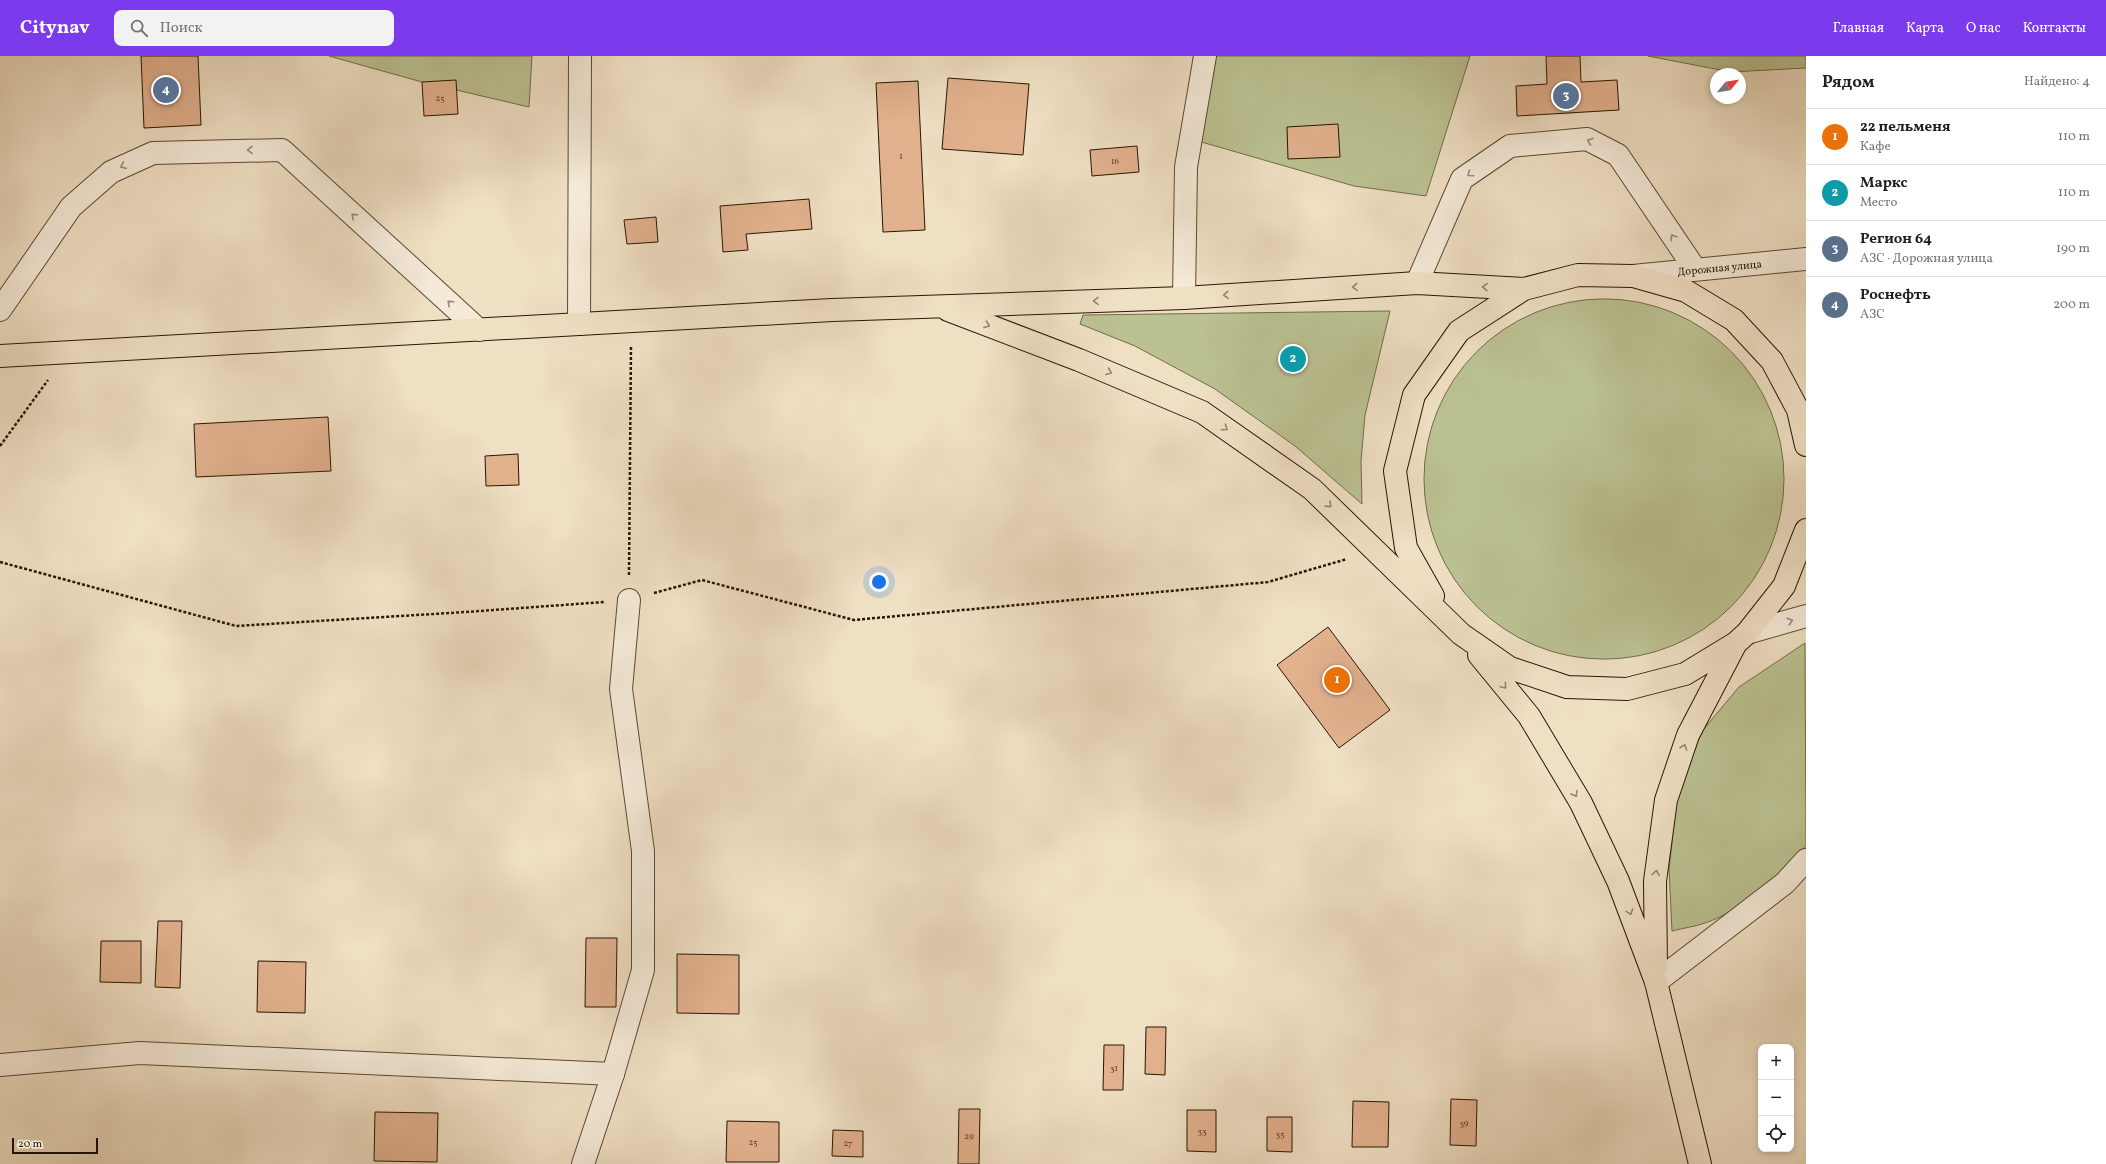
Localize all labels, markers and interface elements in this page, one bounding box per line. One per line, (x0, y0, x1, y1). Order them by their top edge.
search box (114, 10, 394, 46)
text: Citynav (20, 15, 90, 41)
icon: search (128, 17, 150, 39)
text: Поиск (160, 18, 203, 39)
text: Главная (1833, 19, 1884, 38)
text: Карта (1906, 19, 1944, 38)
text: О нас (1966, 19, 2001, 38)
text: Контакты (2023, 19, 2086, 38)
north arrow (1710, 68, 1746, 104)
text: Рядом (1822, 71, 1875, 94)
text: Найдено: 4 (2024, 73, 2090, 91)
pin: 4 (153, 75, 179, 105)
pin: 3 (1553, 81, 1579, 111)
house number: 25 (435, 92, 445, 105)
text: 22 пельменя (1860, 117, 1950, 138)
text: 1 (1832, 128, 1838, 146)
text: 110 m (2058, 128, 2090, 146)
one-way arrow (1587, 138, 1594, 146)
text: Кафе (1860, 138, 1891, 156)
one-way arrow (247, 146, 253, 155)
house number: 1 (899, 150, 903, 163)
house number: 16 (1111, 155, 1119, 168)
one-way arrow (120, 161, 127, 169)
one-way arrow (1467, 169, 1474, 177)
text: Маркс (1860, 173, 1908, 194)
text: 2 (1832, 184, 1838, 202)
text: 110 m (2058, 184, 2090, 202)
text: Место (1860, 194, 1897, 212)
one-way arrow (352, 213, 359, 220)
text: Регион 64 (1860, 229, 1932, 250)
one-way arrow (1670, 234, 1678, 241)
text: 3 (1832, 240, 1838, 258)
text: 190 m (2056, 240, 2090, 258)
text: АЗС · Дорожная улица (1860, 250, 1993, 268)
street label: Дорожная улица (1677, 257, 1763, 281)
one-way arrow (1352, 282, 1358, 291)
one-way arrow (1482, 282, 1488, 291)
text: Роснефть (1860, 285, 1931, 306)
one-way arrow (1223, 291, 1229, 300)
text: 4 (1831, 296, 1839, 314)
text: 200 m (2053, 296, 2090, 314)
one-way arrow (1093, 297, 1099, 305)
one-way arrow (448, 301, 455, 308)
text: АЗС (1860, 306, 1885, 324)
one-way arrow (984, 321, 991, 329)
pin: 2 (1280, 344, 1306, 374)
one-way arrow (1104, 367, 1112, 375)
one-way arrow (1221, 423, 1228, 430)
one-way arrow (1325, 500, 1332, 507)
your location (869, 572, 889, 592)
one-way arrow (1786, 617, 1793, 626)
pin: 1 (1324, 665, 1350, 695)
one-way arrow (1499, 681, 1506, 688)
one-way arrow (1679, 743, 1688, 750)
one-way arrow (1571, 790, 1578, 797)
one-way arrow (1651, 870, 1660, 876)
one-way arrow (1625, 908, 1633, 915)
map controls (1758, 1044, 1794, 1152)
button: + (1758, 1044, 1794, 1080)
house number: 31 (1110, 1062, 1118, 1075)
button: − (1758, 1080, 1794, 1116)
button: locate (1758, 1116, 1794, 1152)
house number: 39 (1459, 1117, 1469, 1130)
house number: 33 (1197, 1125, 1207, 1138)
house number: 35 (1276, 1128, 1284, 1141)
house number: 29 (964, 1130, 974, 1143)
scale bar (12, 1136, 98, 1155)
house number: 25 (748, 1136, 758, 1149)
text: 20 m (18, 1137, 42, 1152)
house number: 27 (844, 1137, 852, 1150)

